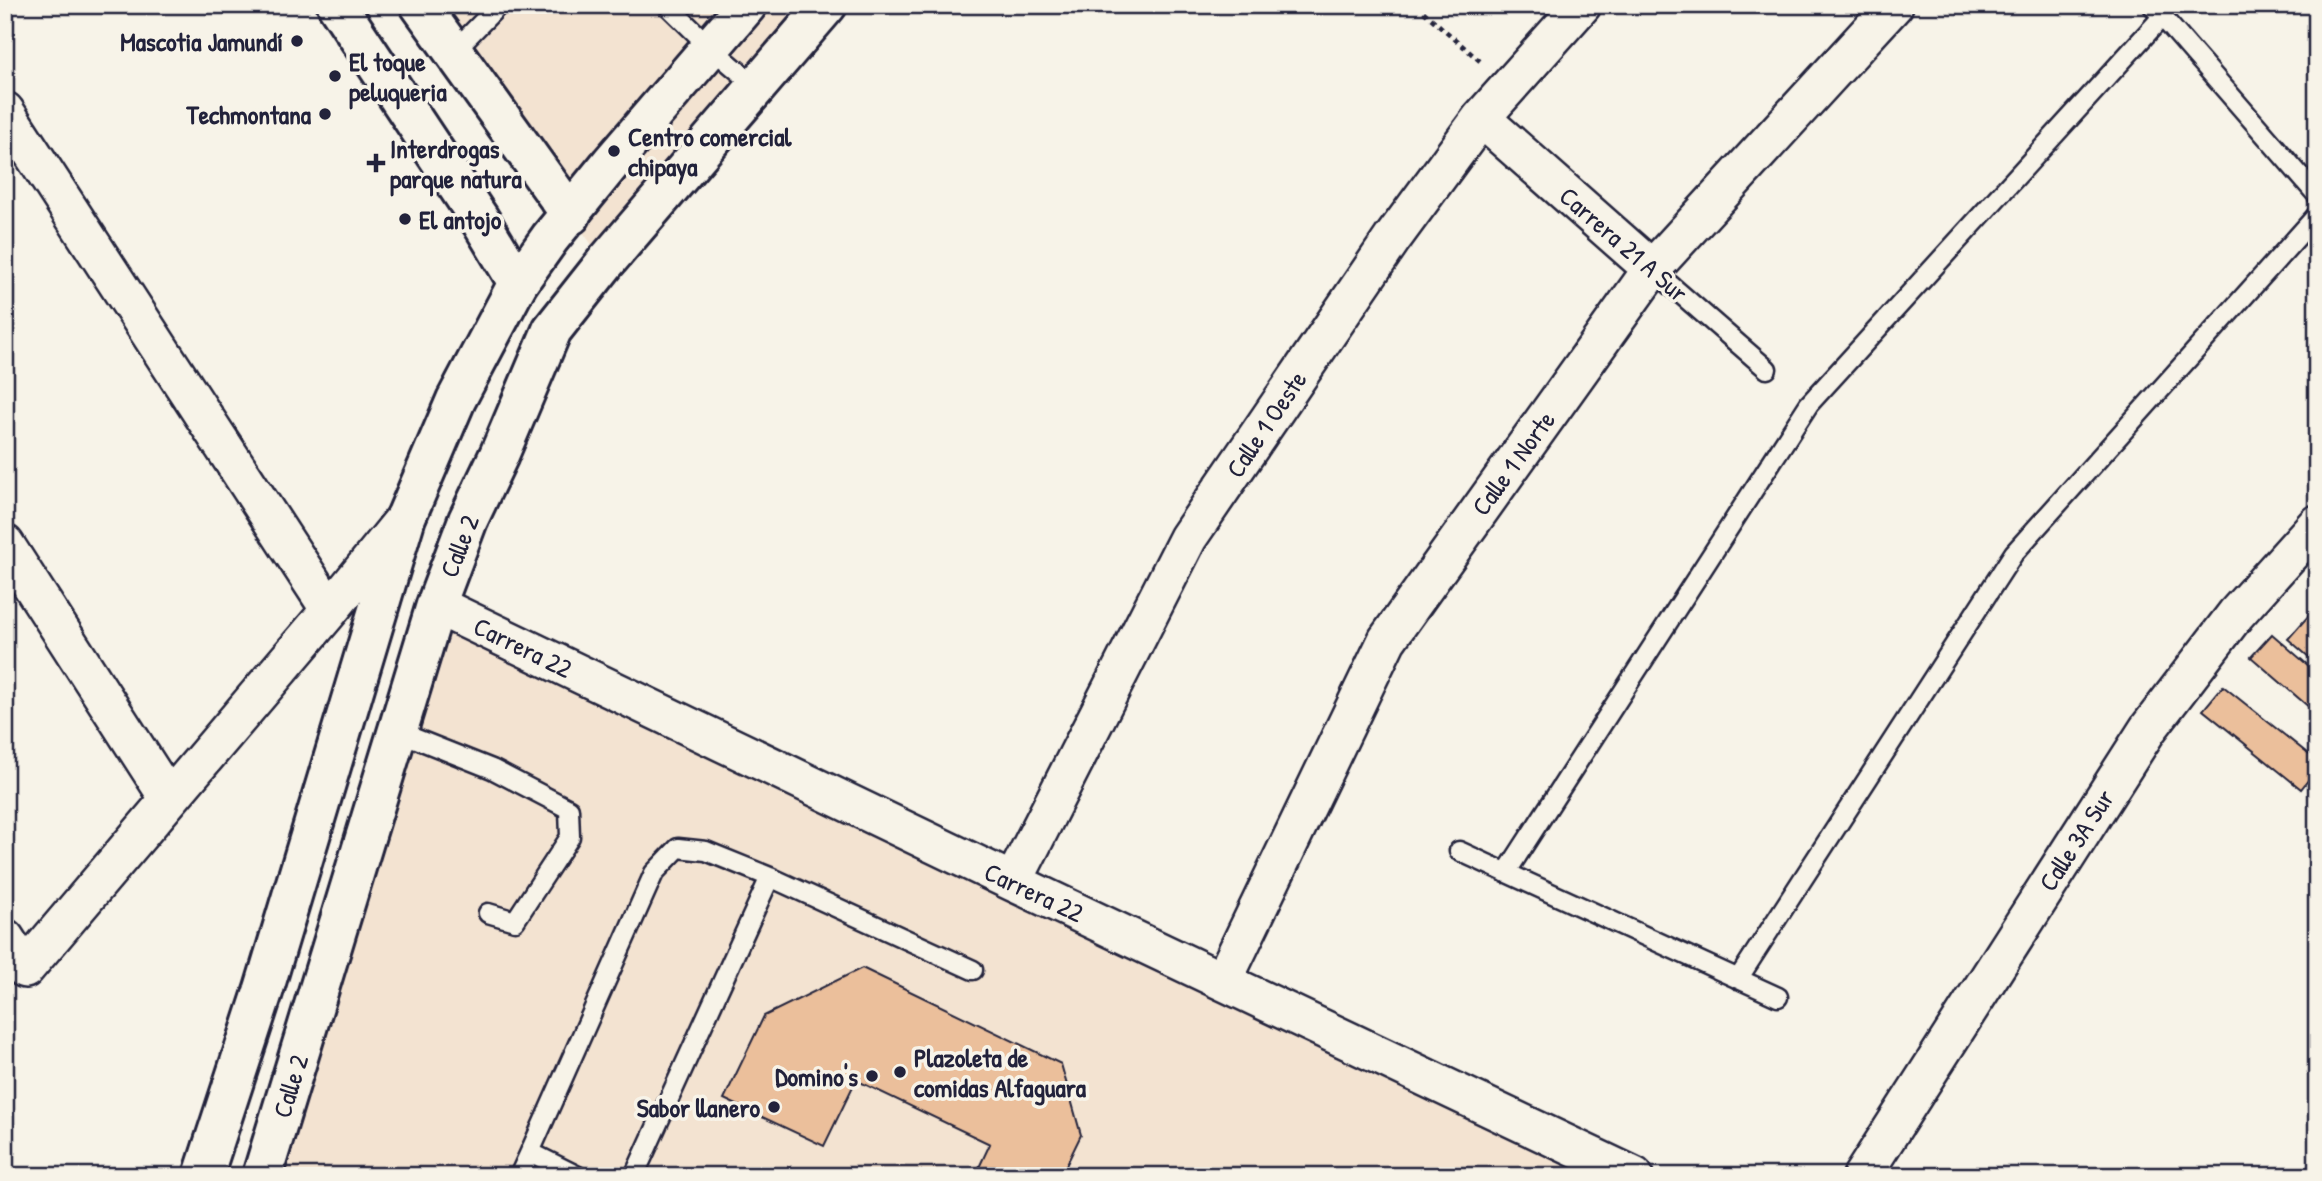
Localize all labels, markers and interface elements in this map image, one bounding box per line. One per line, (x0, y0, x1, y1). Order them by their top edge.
place label: Mascotia Jamundí (120, 24, 283, 59)
marker: Mascotia Jamundí (289, 33, 305, 49)
place label: El toque peluqueria (349, 44, 447, 110)
marker: El toque peluqueria (327, 68, 343, 84)
place label: Techmontana (185, 97, 312, 132)
marker: Techmontana (317, 106, 333, 122)
place label: Centro comercial chipaya (628, 119, 792, 185)
place label: Interdrogas parque natura (390, 131, 522, 197)
marker: Centro comercial chipaya (606, 143, 622, 159)
marker: Interdrogas parque natura (368, 155, 384, 171)
street label: Carrera 21 A Sur (1552, 178, 1696, 310)
place label: El antojo (419, 202, 502, 237)
marker: El antojo (397, 211, 413, 227)
street label: Calle 1 Oeste (1218, 364, 1314, 484)
street label: Calle 1 Norte (1463, 404, 1563, 522)
street label: Calle 2 (431, 510, 487, 582)
street label: Carrera 22 (468, 608, 578, 686)
street label: Calle 3A Sur (2030, 782, 2122, 898)
street label: Carrera 22 (979, 854, 1089, 930)
place label: Plazoleta de comidas Alfaguara (914, 1040, 1087, 1106)
street label: Calle 2 (264, 1050, 316, 1122)
place label: Domino's (775, 1059, 858, 1094)
marker: Plazoleta de comidas Alfaguara (892, 1064, 908, 1080)
marker: Domino's (864, 1068, 880, 1084)
place label: Sabor llanero (637, 1090, 761, 1125)
marker: Sabor llanero (766, 1099, 782, 1115)

